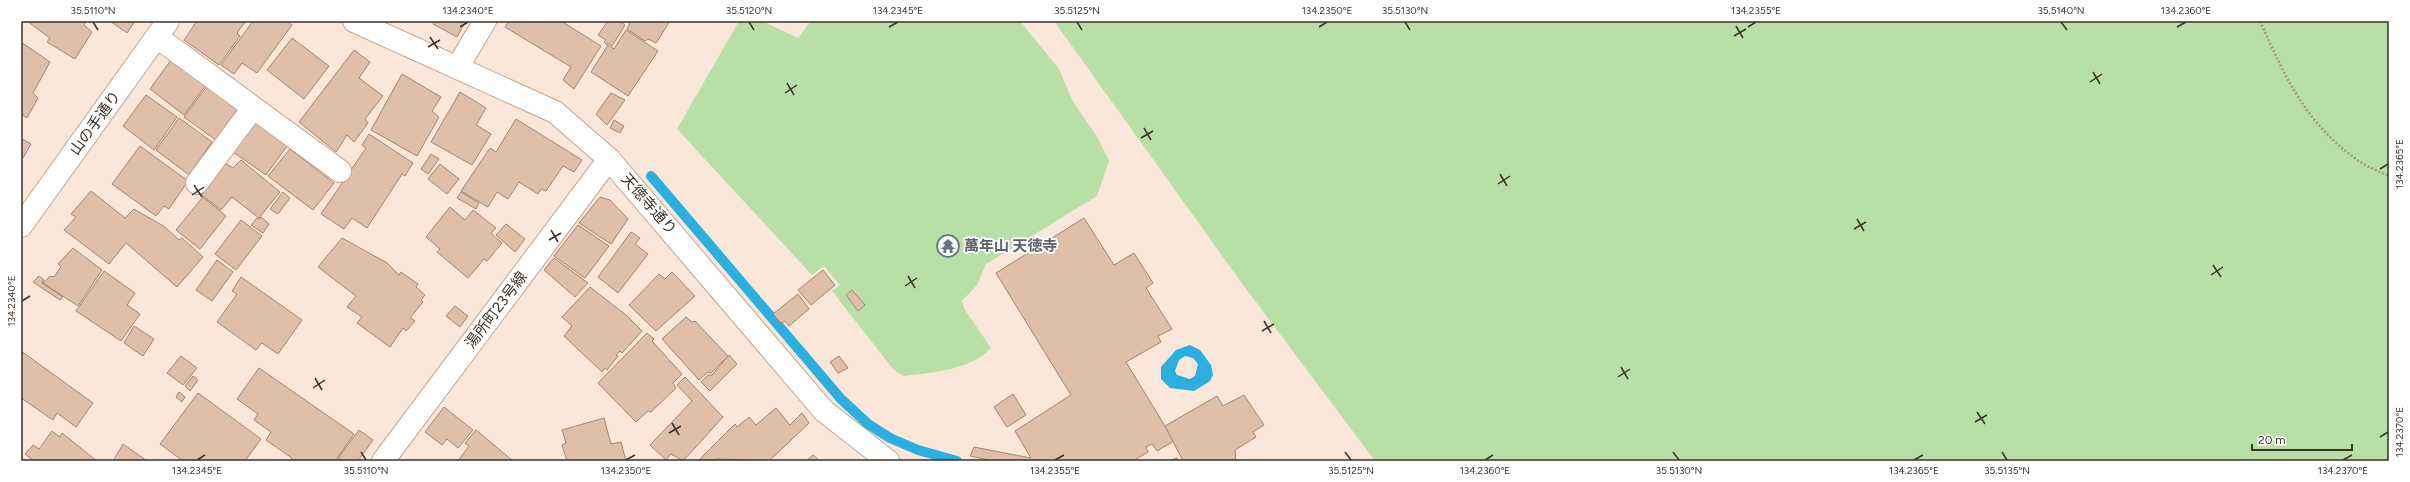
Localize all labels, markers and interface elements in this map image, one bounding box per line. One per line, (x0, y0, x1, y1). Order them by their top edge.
text: 35.5110°N (70, 4, 116, 17)
text: 134.2340°E (442, 4, 494, 17)
text: 35.5120°N (726, 4, 772, 17)
text: 134.2345°E (873, 4, 923, 17)
text: 35.5125°N (1054, 4, 1100, 17)
text: 134.2350°E (1302, 4, 1352, 17)
text: 35.5130°N (1382, 4, 1428, 17)
text: 134.2355°E (1731, 4, 1781, 17)
text: 35.5140°N (2037, 4, 2085, 17)
text: 134.2360°E (2161, 4, 2211, 17)
street label: 山の手通り (66, 87, 124, 159)
text: 134.2365°E (2393, 139, 2406, 189)
street label: 天徳寺通り (618, 170, 680, 238)
temple icon: 萬年山 天徳寺 (935, 233, 961, 259)
place label: 萬年山 天徳寺 (964, 237, 1058, 255)
street label: 湯所町23号線 (461, 268, 531, 352)
text: 134.2340°E (5, 275, 18, 327)
text: 134.2370°E (2393, 407, 2406, 457)
scale bar (2252, 426, 2352, 452)
text: 20 m (2258, 433, 2286, 447)
text: 134.2345°E (172, 464, 222, 477)
text: 35.5110°N (343, 464, 389, 477)
text: 134.2350°E (601, 464, 651, 477)
text: 134.2355°E (1030, 464, 1080, 477)
text: 35.5125°N (1328, 464, 1374, 477)
text: 134.2360°E (1460, 464, 1510, 477)
text: 35.5130°N (1656, 464, 1702, 477)
text: 134.2365°E (1889, 464, 1939, 477)
text: 35.5135°N (1984, 464, 2030, 477)
text: 134.2370°E (2318, 464, 2368, 477)

